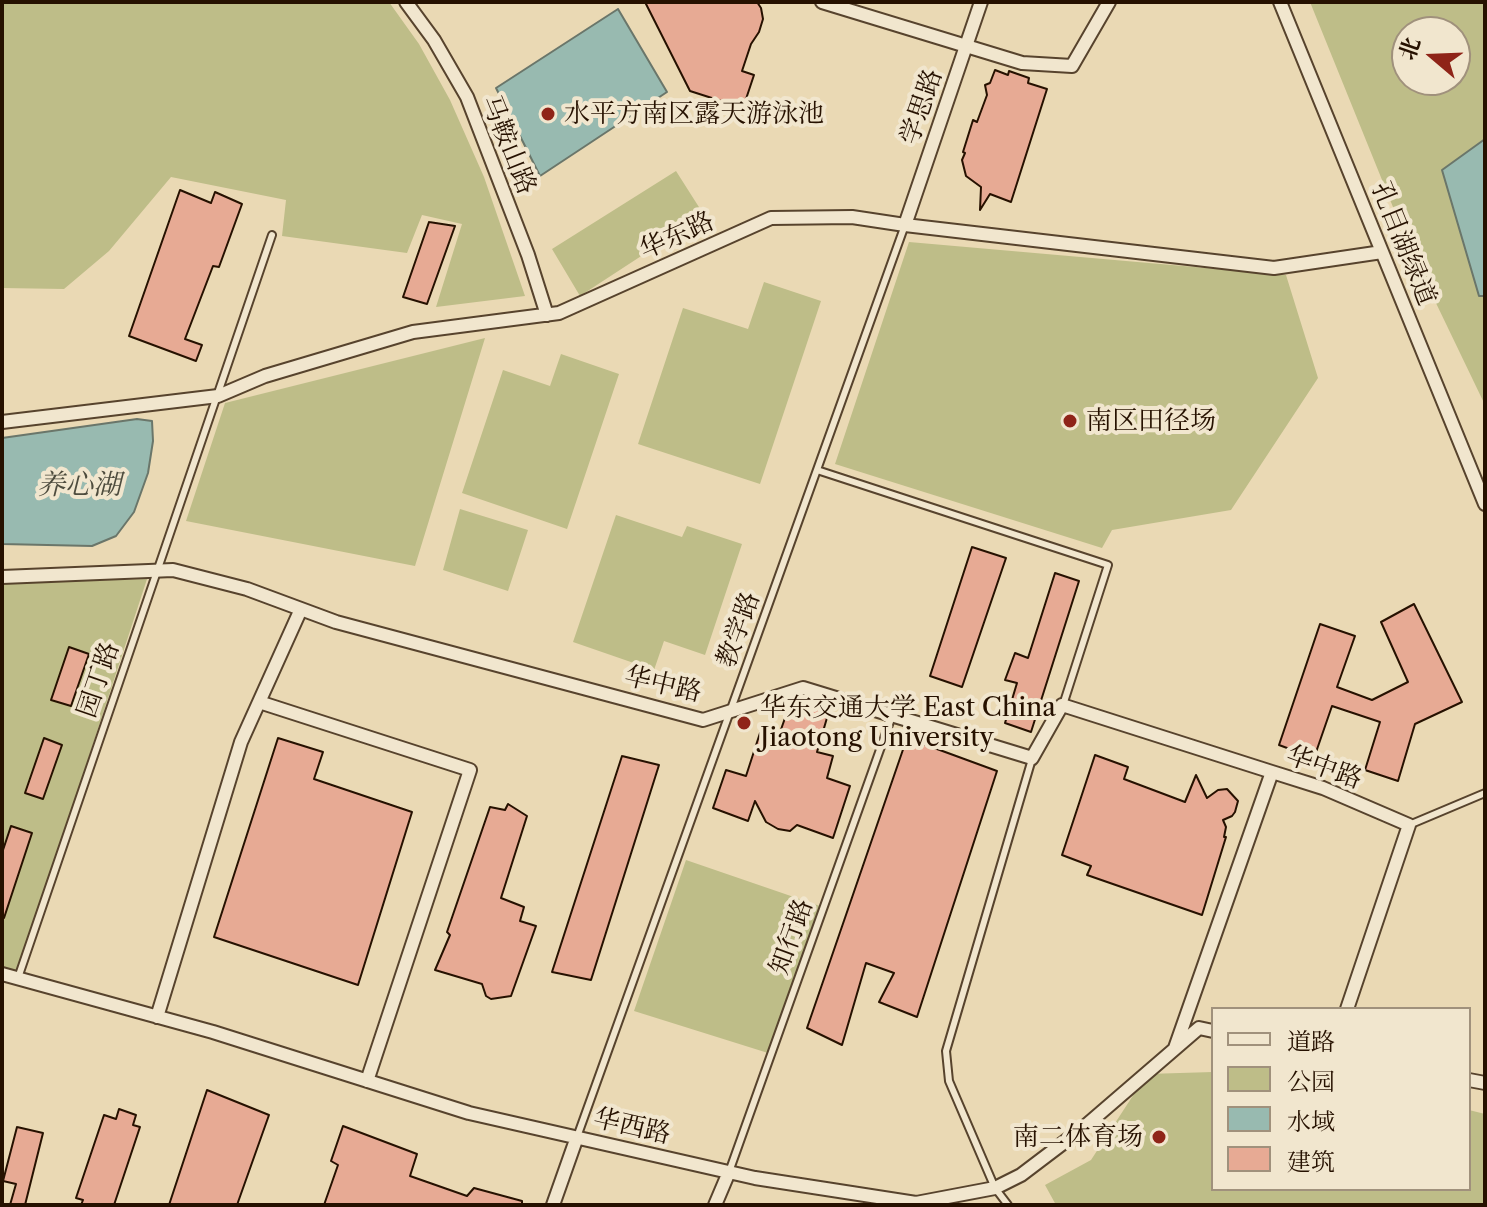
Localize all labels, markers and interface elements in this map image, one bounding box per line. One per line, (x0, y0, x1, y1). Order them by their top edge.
north arrow (1391, 16, 1471, 96)
text: 北 (1393, 34, 1426, 63)
street label: 学思路 (895, 65, 949, 149)
street label: 马鞍山路 (474, 91, 542, 199)
place label: 水平方南区露天游泳池 (564, 98, 824, 130)
marker: 水平方南区露天游泳池 (539, 105, 557, 123)
street label: 孔目湖绿道 (1364, 178, 1442, 310)
street label: 华东路 (635, 206, 719, 266)
place label: 南区田径场 (1086, 405, 1216, 437)
marker: 南区田径场 (1061, 412, 1079, 430)
water label: 养心湖 (37, 469, 121, 503)
street label: 教学路 (711, 588, 767, 672)
street label: 园丁路 (72, 638, 126, 722)
street label: 华中路 (621, 661, 705, 709)
place label: 华东交通大学 East China Jiaotong University (760, 692, 1056, 754)
marker: 华东交通大学 East China Jiaotong University (735, 714, 753, 732)
street label: 华中路 (1282, 740, 1366, 796)
street label: 知行路 (764, 895, 820, 979)
legend (1211, 1007, 1471, 1191)
text: 道路 (1287, 1027, 1335, 1056)
text: 公园 (1287, 1067, 1335, 1096)
street label: 华西路 (590, 1103, 674, 1151)
text: 水域 (1287, 1107, 1335, 1136)
place label: 南二体育场 (1013, 1121, 1143, 1153)
marker: 南二体育场 (1150, 1128, 1168, 1146)
text: 建筑 (1287, 1147, 1335, 1176)

